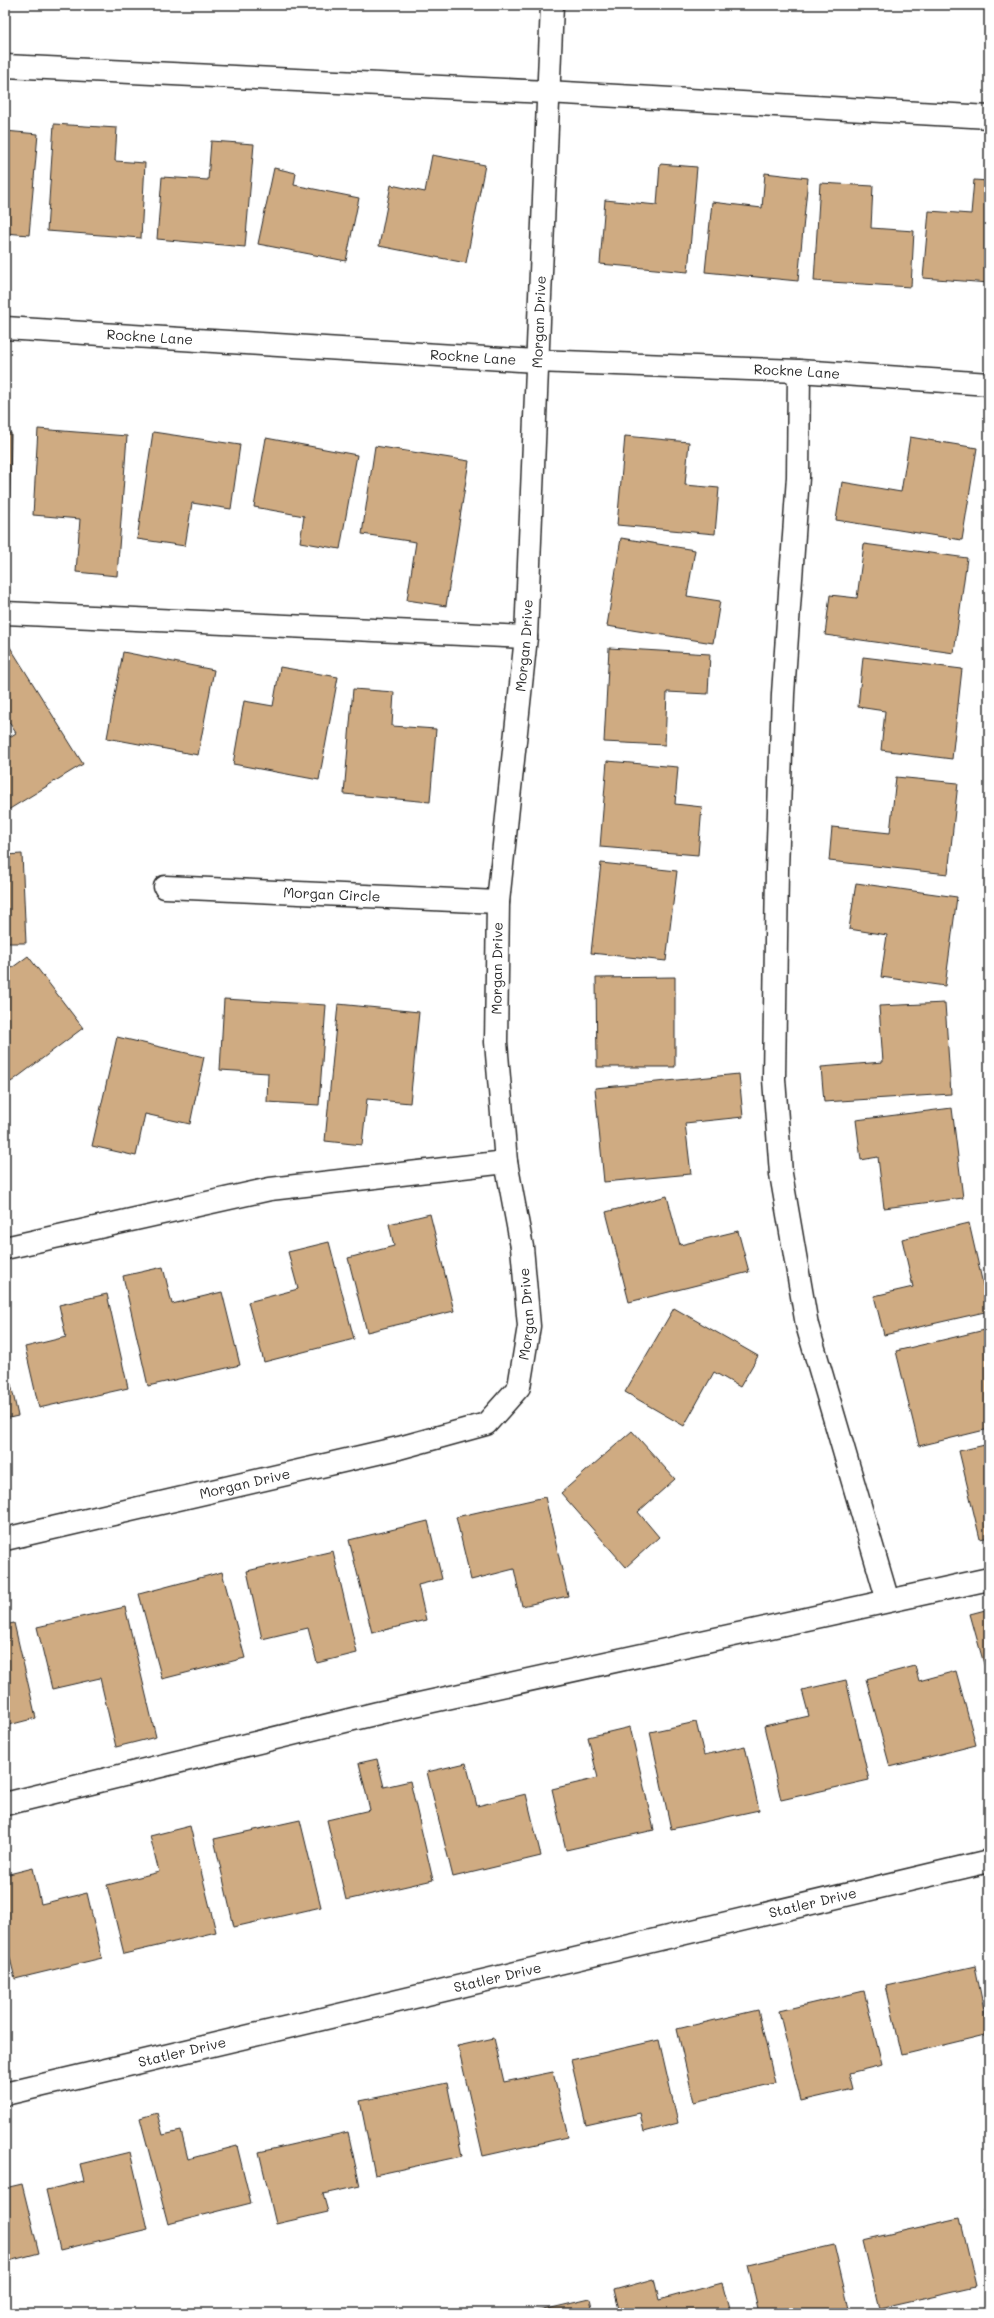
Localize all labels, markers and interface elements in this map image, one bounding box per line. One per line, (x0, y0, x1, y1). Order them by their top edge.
street label: Morgan Drive (527, 275, 550, 369)
street label: Rockne Lane (106, 324, 193, 349)
street label: Rockne Lane (429, 344, 517, 369)
street label: Rockne Lane (753, 359, 841, 383)
street label: Morgan Drive (510, 599, 537, 693)
street label: Morgan Circle (283, 882, 381, 906)
street label: Morgan Drive (486, 922, 507, 1015)
street label: Morgan Drive (514, 1267, 538, 1361)
street label: Morgan Drive (197, 1463, 292, 1503)
street label: Statler Drive (767, 1883, 858, 1922)
street label: Statler Drive (451, 1957, 543, 1997)
street label: Statler Drive (136, 2032, 228, 2071)

